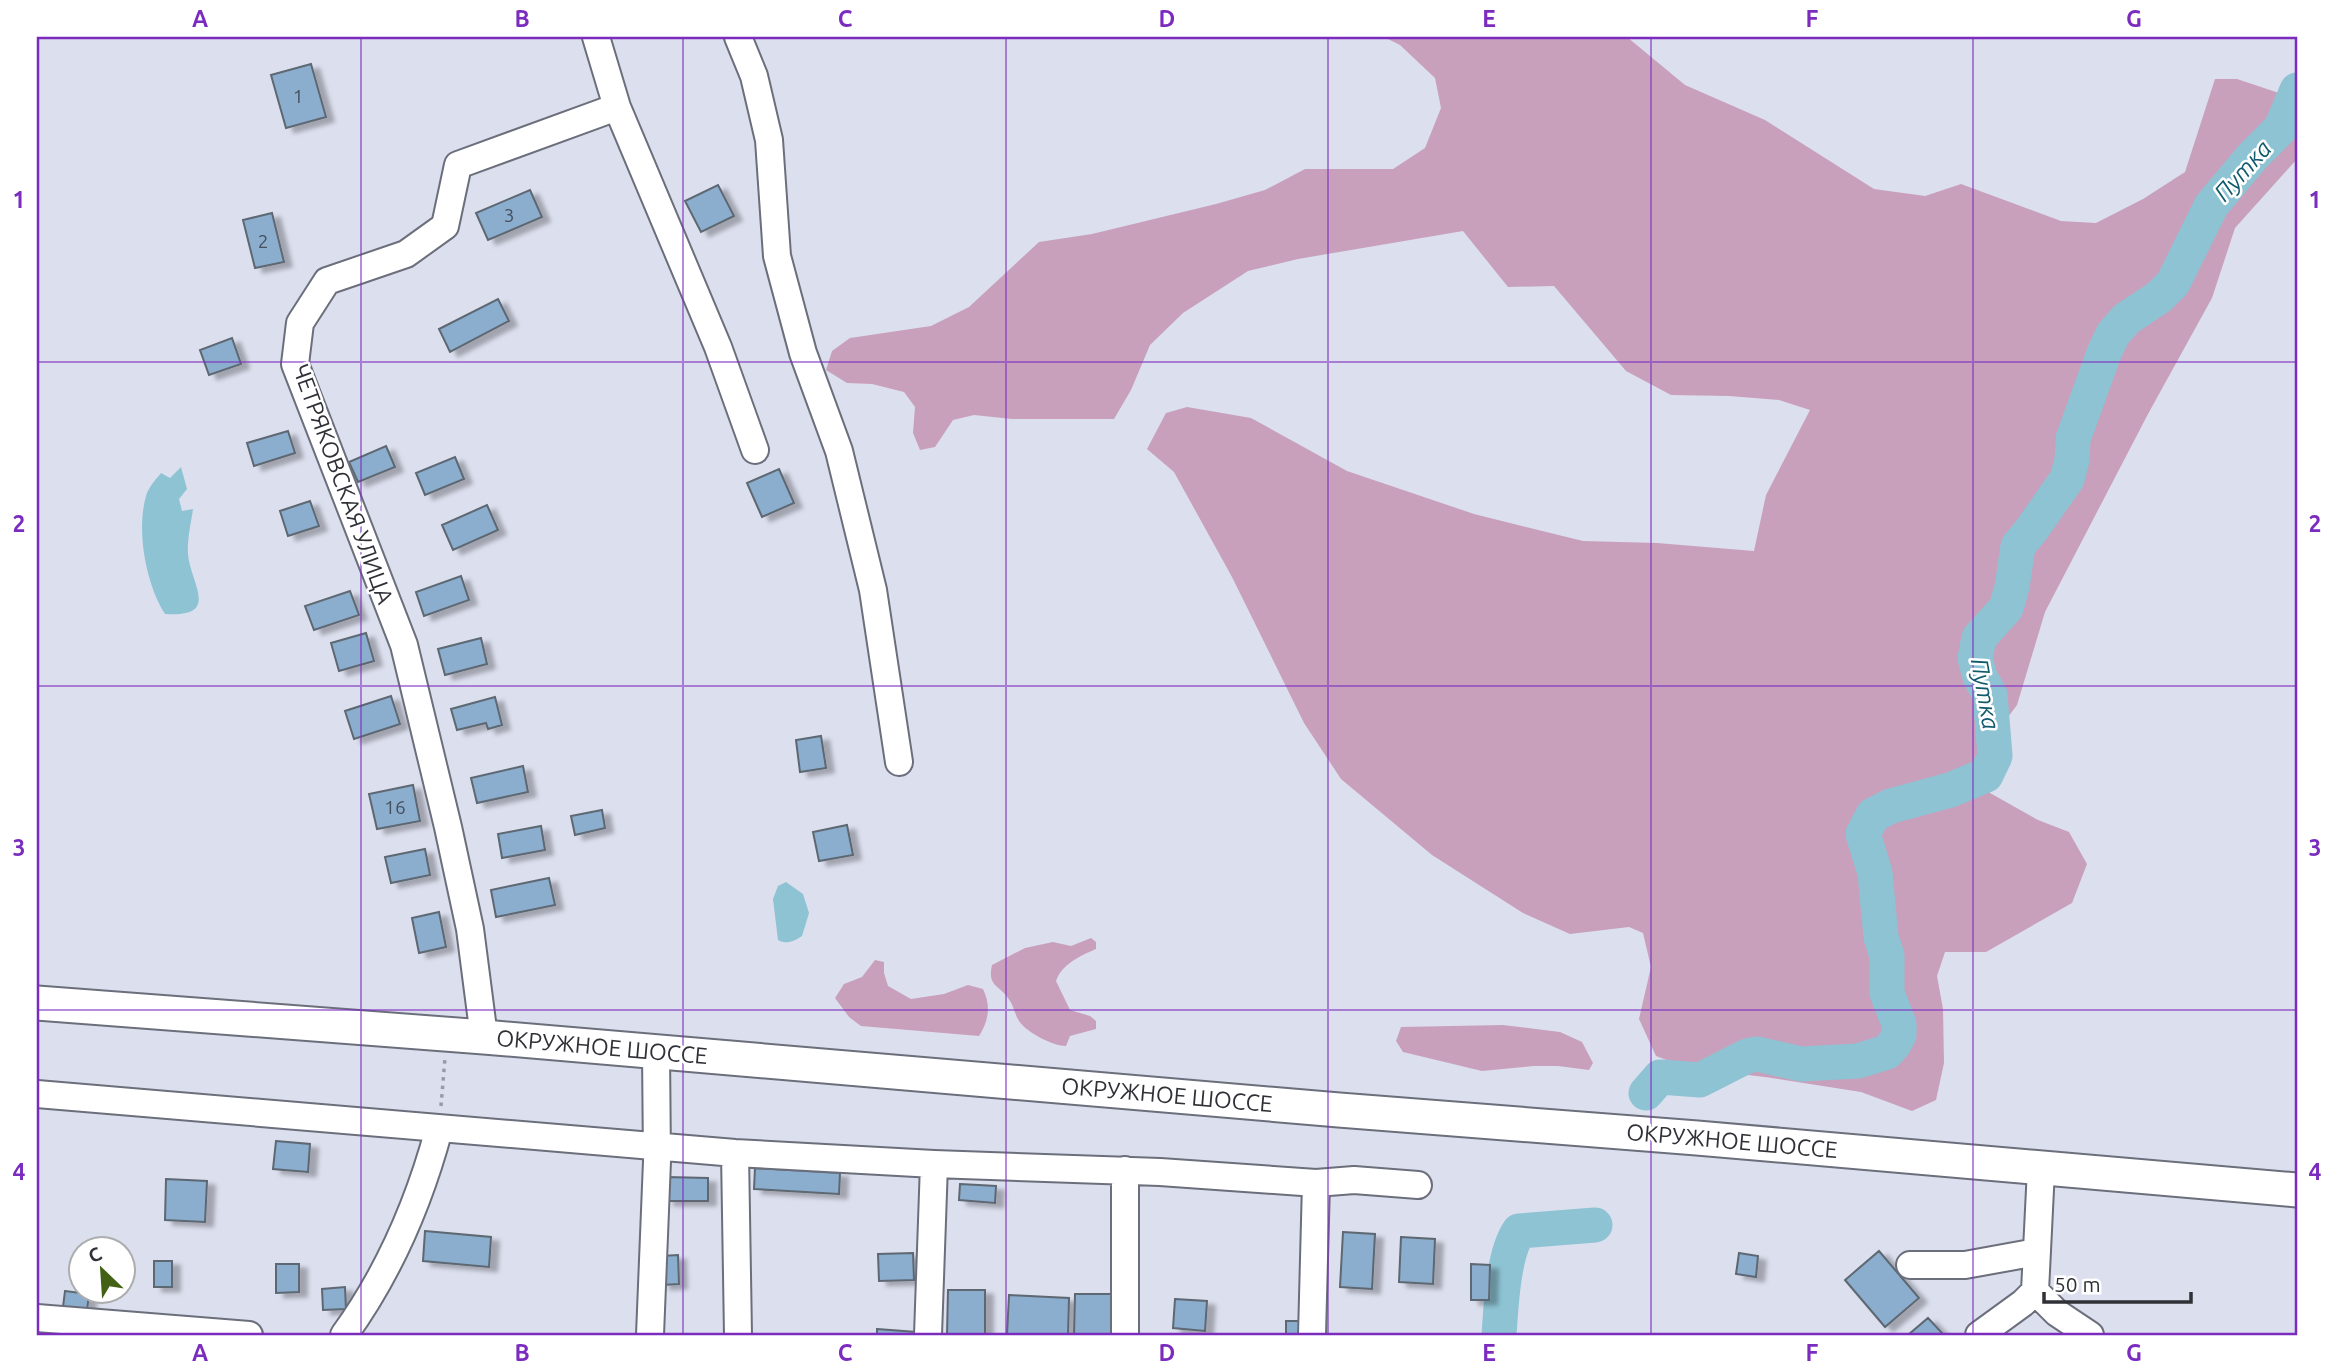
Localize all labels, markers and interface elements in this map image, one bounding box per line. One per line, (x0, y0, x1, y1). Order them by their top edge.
text: A (192, 6, 208, 31)
text: B (514, 6, 530, 31)
text: C (838, 6, 853, 31)
text: D (1159, 6, 1175, 31)
text: E (1482, 6, 1496, 31)
text: F (1806, 6, 1819, 31)
text: G (2126, 6, 2142, 31)
house number: 1 (293, 85, 303, 107)
water label: Путка (2209, 135, 2277, 206)
text: 1 (13, 187, 25, 212)
text: 1 (2309, 187, 2321, 212)
house number: 3 (504, 204, 514, 226)
house number: 2 (258, 230, 268, 252)
street label: ЧЕТРЯКОВСКАЯ УЛИЦА (288, 361, 399, 607)
text: 2 (13, 511, 25, 536)
text: 2 (2309, 511, 2321, 536)
water label: Путка (1966, 656, 2005, 732)
house number: 16 (384, 796, 406, 818)
text: 3 (13, 835, 25, 860)
text: 3 (2309, 835, 2321, 860)
street label: ОКРУЖНОЕ ШОССЕ (495, 1025, 709, 1068)
street label: ОКРУЖНОЕ ШОССЕ (1060, 1073, 1274, 1116)
street label: ОКРУЖНОЕ ШОССЕ (1625, 1119, 1839, 1162)
text: 4 (13, 1159, 26, 1184)
text: 4 (2309, 1159, 2322, 1184)
north arrow (66, 1236, 136, 1306)
text: С (85, 1242, 105, 1267)
scale bar (2044, 1260, 2190, 1304)
text: 50 m (2054, 1272, 2101, 1296)
text: A (192, 1340, 208, 1365)
text: B (514, 1340, 530, 1365)
text: C (838, 1340, 853, 1365)
text: D (1159, 1340, 1175, 1365)
text: E (1482, 1340, 1496, 1365)
text: F (1806, 1340, 1819, 1365)
text: G (2126, 1340, 2142, 1365)

